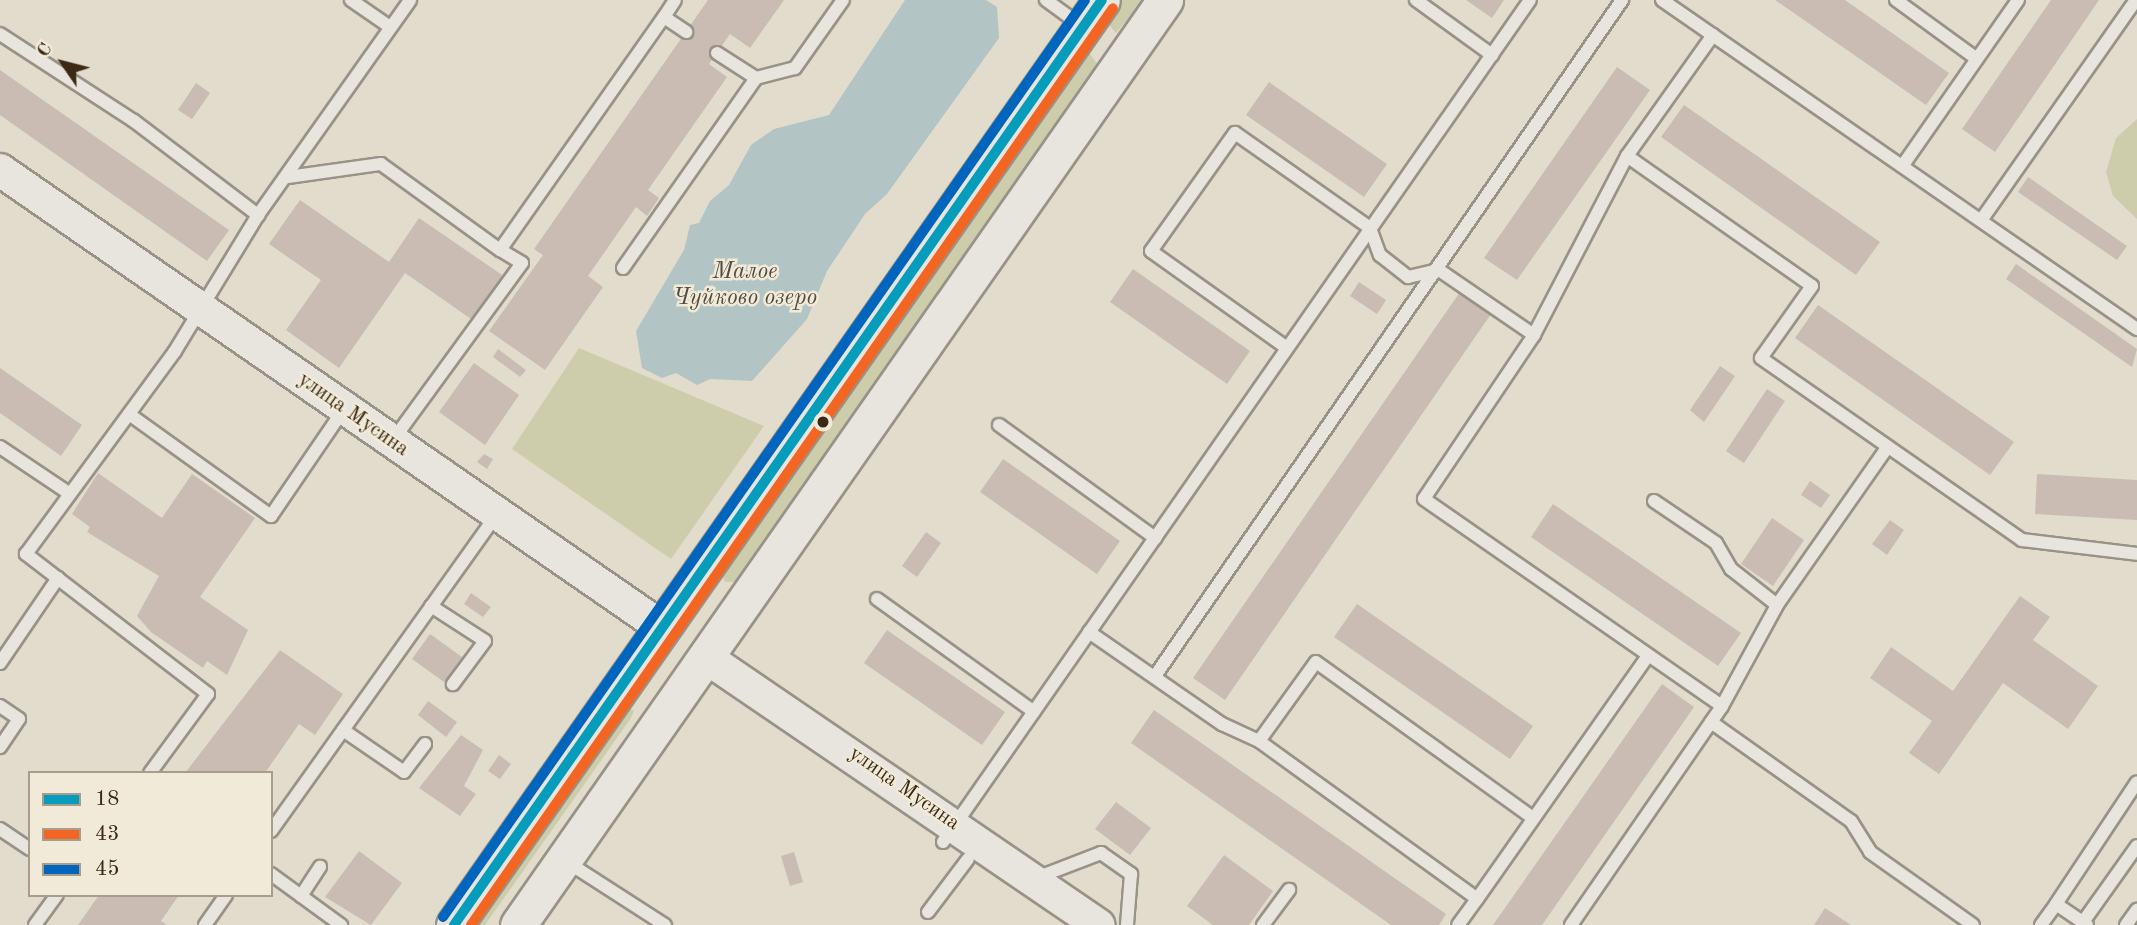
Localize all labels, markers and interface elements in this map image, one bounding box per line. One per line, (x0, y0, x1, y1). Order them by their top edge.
north arrow (28, 28, 98, 98)
text: С (34, 40, 57, 61)
water label: Малое Чуйково озеро (673, 258, 817, 312)
street label: улица Мусина (293, 367, 413, 463)
unlabelled marker (816, 415, 830, 429)
street label: улица Мусина (844, 741, 964, 837)
legend (28, 771, 273, 897)
text: 18 (95, 789, 119, 810)
text: 43 (95, 824, 119, 845)
text: 45 (95, 859, 119, 880)

